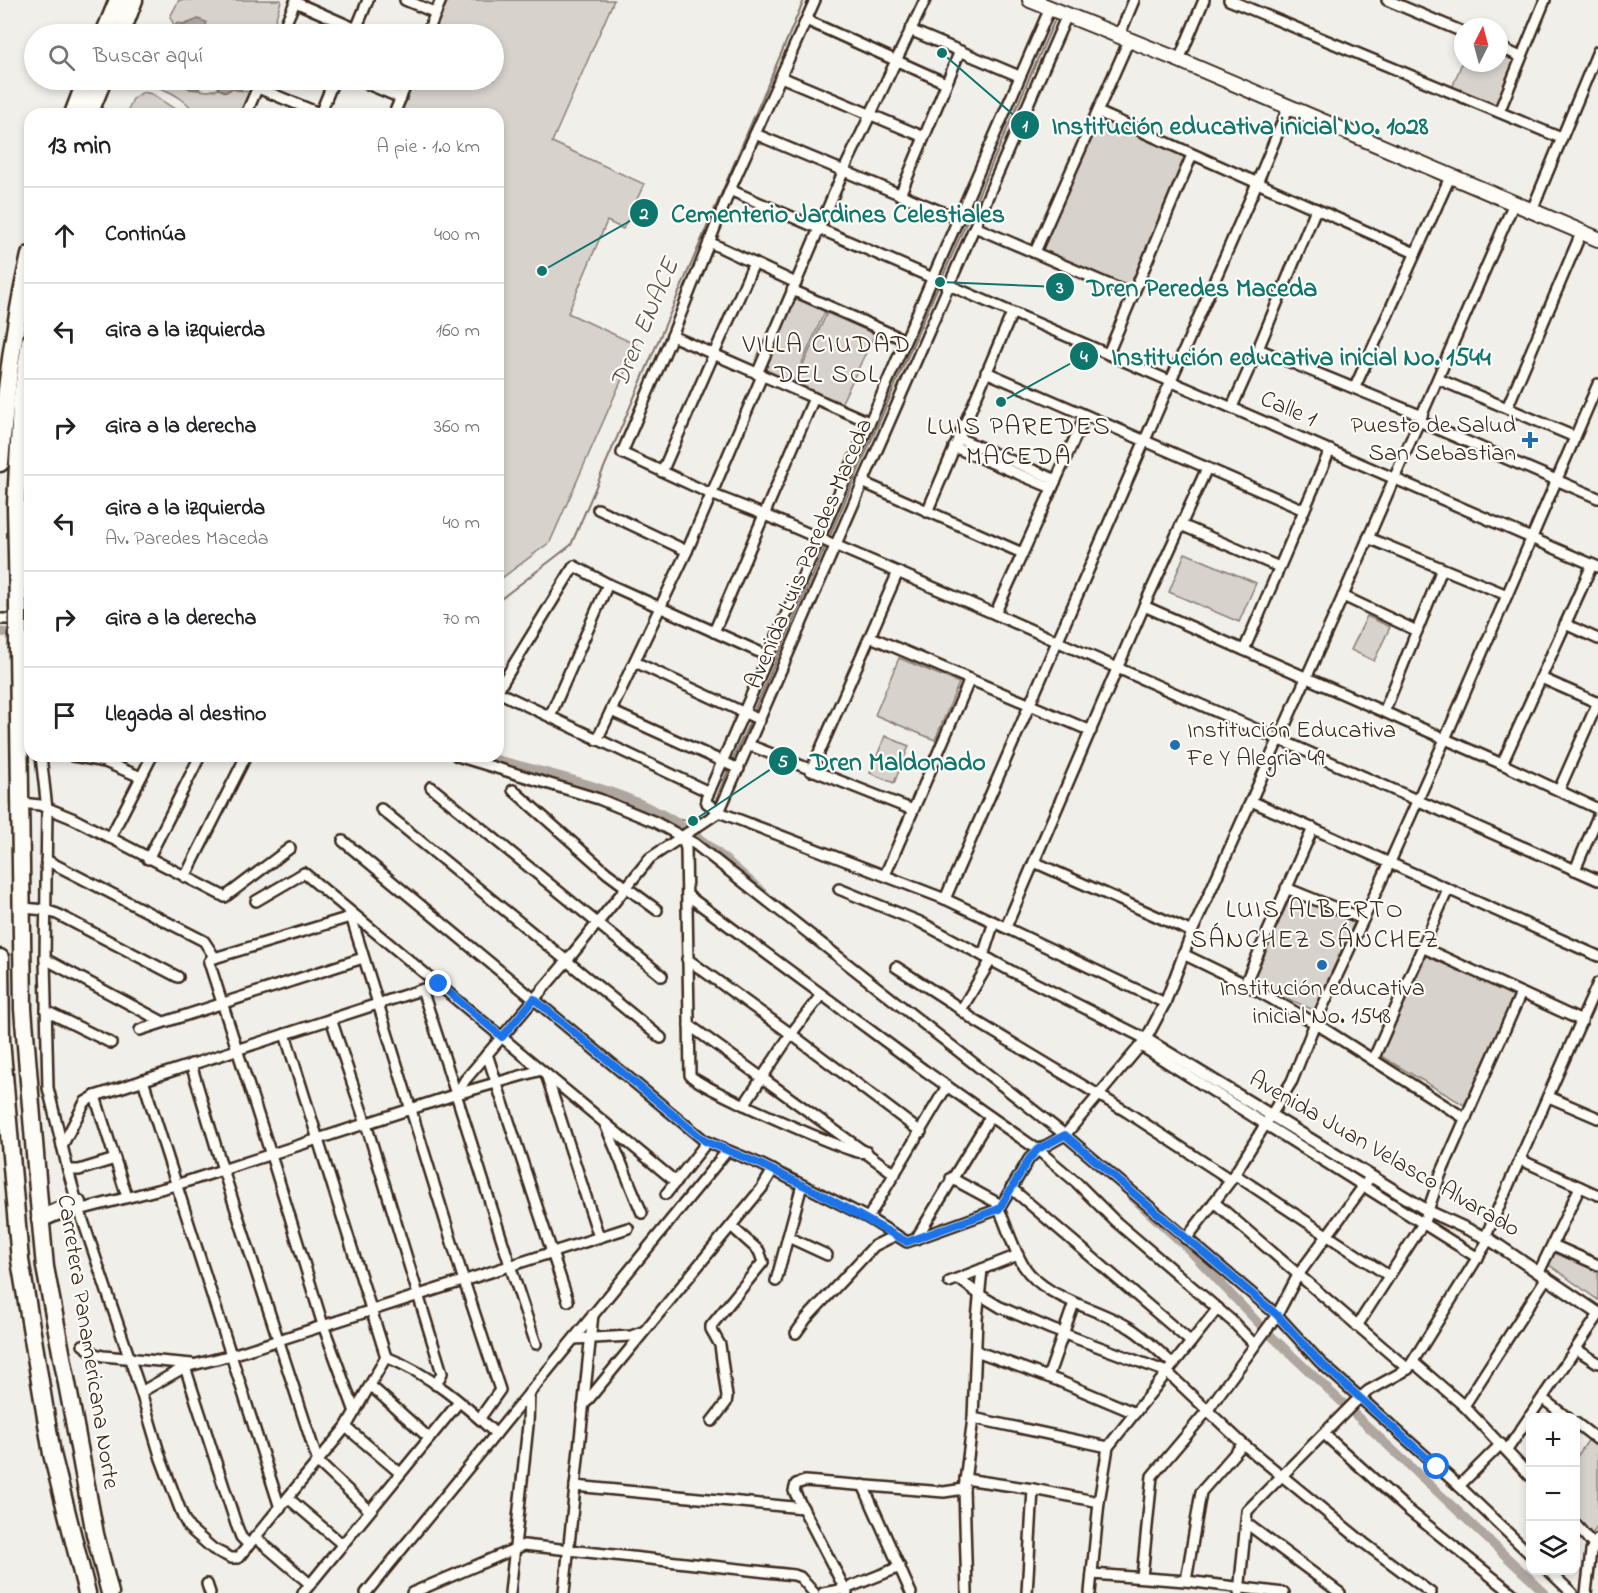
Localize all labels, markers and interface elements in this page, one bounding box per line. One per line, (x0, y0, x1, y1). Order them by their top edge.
north arrow (1454, 18, 1508, 72)
search box (24, 24, 504, 90)
icon: search (45, 41, 78, 74)
text: Buscar aquí (93, 41, 203, 73)
callout: Institución educativa inicial No. 1028 (1010, 103, 1441, 147)
text: Institución educativa inicial No. 1028 (1051, 109, 1429, 147)
text: 1 (1022, 114, 1028, 140)
text: 13 min (48, 128, 111, 166)
text: A pie · 1.0 km (377, 133, 480, 162)
callout: Cementerio Jardines Celestiales (629, 191, 1017, 235)
text: Cementerio Jardines Celestiales (671, 197, 1005, 235)
text: 2 (639, 202, 649, 228)
icon: ahead (48, 219, 81, 252)
text: Continúa (105, 219, 186, 251)
text: 400 m (434, 221, 480, 250)
water label: Dren ENACE (602, 251, 691, 395)
callout: Dren Peredes Maceda (1045, 265, 1330, 309)
text: Dren Peredes Maceda (1086, 271, 1317, 309)
text: 3 (1055, 276, 1064, 302)
icon: left (48, 315, 81, 348)
text: Gira a la izquierda (105, 315, 265, 347)
text: 160 m (436, 317, 480, 346)
district label: VILLA CIUDAD DEL SOL (741, 327, 912, 395)
callout: Institución educativa inicial No. 1544 (1069, 334, 1503, 378)
text: Institución educativa inicial No. 1544 (1111, 340, 1491, 378)
text: 4 (1080, 345, 1088, 371)
street label: Calle 1 (1254, 382, 1322, 438)
district label: LUIS PAREDES MACEDA (927, 409, 1111, 477)
place label: Puesto de Salud San Sebastian (1351, 409, 1516, 472)
icon: right (48, 411, 81, 444)
text: Gira a la derecha (105, 411, 256, 443)
text: 360 m (434, 413, 480, 442)
street label: Avenida Luis Paredes Maceda (737, 413, 883, 695)
marker: Puesto de Salud San Sebastian (1521, 431, 1539, 449)
text: Gira a la izquierda (105, 493, 265, 525)
icon: left (48, 507, 81, 540)
text: 40 m (443, 509, 480, 538)
text: Av. Paredes Maceda (105, 525, 269, 554)
icon: right (48, 603, 81, 636)
text: Gira a la derecha (105, 603, 256, 635)
text: 70 m (443, 605, 480, 634)
icon: arrive (48, 699, 81, 732)
text: Llegada al destino (105, 699, 266, 731)
place label: Institución Educativa Fe Y Alegria 49 (1186, 714, 1396, 777)
marker: Institución Educativa Fe Y Alegria 49 (1168, 738, 1182, 752)
callout: Dren Maldonado (768, 739, 997, 783)
text: Dren Maldonado (809, 745, 986, 783)
text: 5 (778, 750, 789, 776)
district label: LUIS ALBERTO SÁNCHEZ SÁNCHEZ (1190, 892, 1440, 960)
marker: Institución educativa inicial No. 1548 (1315, 958, 1329, 972)
route end (425, 970, 451, 996)
place label: Institución educativa inicial No. 1548 (1219, 972, 1425, 1035)
street label: Avenida Juan Velasco Alvarado (1242, 1063, 1526, 1247)
street label: Carretera Panamericana Norte (46, 1192, 128, 1492)
map controls (1526, 1413, 1580, 1575)
button: + (1526, 1413, 1580, 1467)
route start (1423, 1453, 1449, 1479)
button: − (1526, 1467, 1580, 1521)
button: layers (1526, 1521, 1580, 1575)

